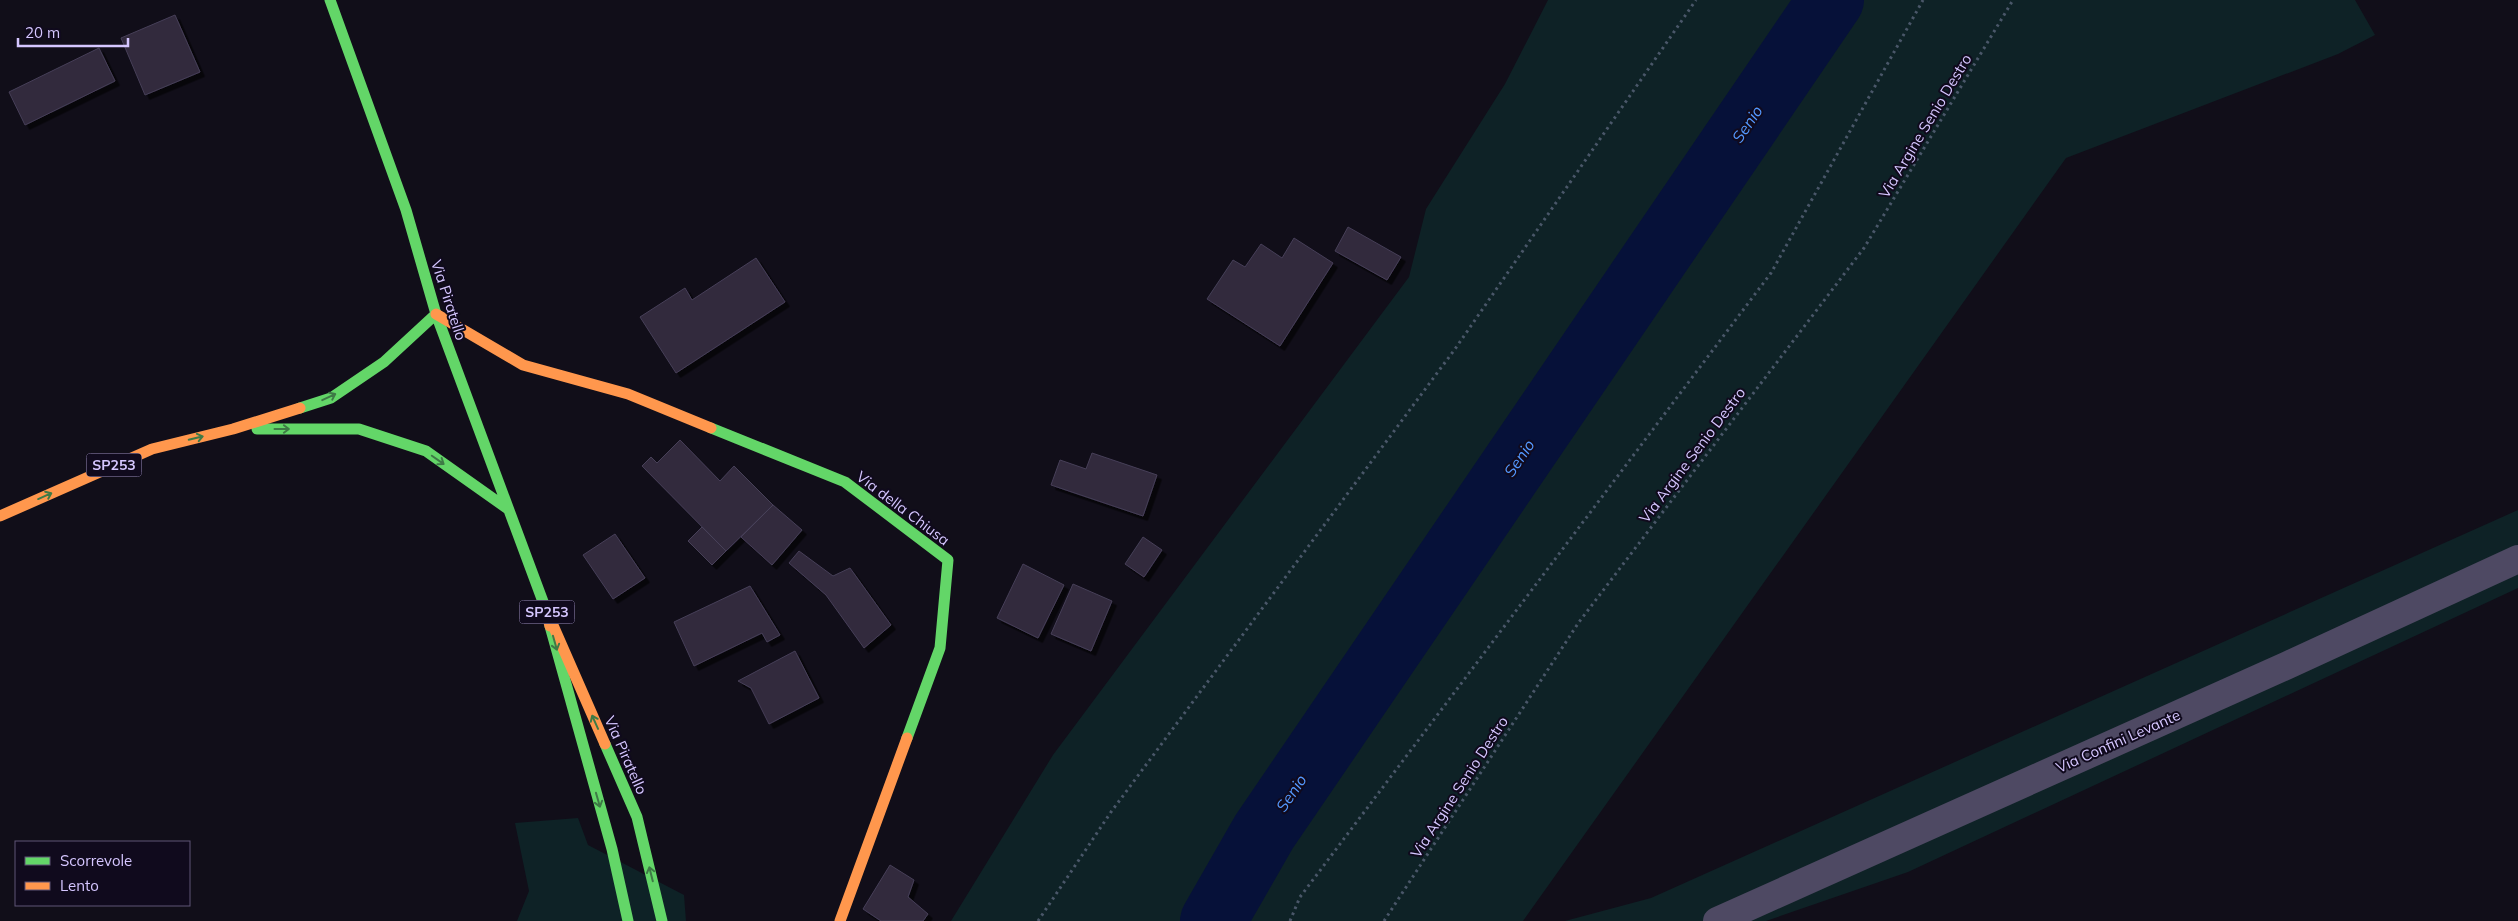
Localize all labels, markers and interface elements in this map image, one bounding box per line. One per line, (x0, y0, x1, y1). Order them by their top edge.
scale bar (18, 15, 128, 47)
text: 20 m (25, 23, 60, 42)
street label: Via Argine Senio Destro (1874, 50, 1976, 202)
water label: Senio (1727, 101, 1767, 147)
street label: Via Piratello (427, 257, 471, 343)
street label: Via Argine Senio Destro (1635, 383, 1749, 527)
one-way arrow (321, 392, 336, 401)
one-way arrow (274, 424, 290, 434)
one-way arrow (187, 433, 203, 442)
water label: Senio (1499, 435, 1539, 481)
road number: SP253 (86, 454, 142, 476)
one-way arrow (431, 454, 445, 465)
street label: Via della Chiusa (853, 467, 953, 549)
one-way arrow (37, 491, 52, 500)
road number: SP253 (520, 600, 574, 624)
one-way arrow (550, 635, 560, 651)
street label: Via Confini Levante (2053, 705, 2183, 777)
street label: Via Piratello (600, 713, 652, 797)
street label: Via Argine Senio Destro (1406, 713, 1512, 861)
one-way arrow (590, 715, 600, 730)
water label: Senio (1271, 770, 1311, 816)
one-way arrow (594, 791, 603, 807)
legend (15, 841, 190, 906)
text: Scorrevole (60, 851, 132, 870)
one-way arrow (646, 866, 655, 882)
text: Lento (60, 876, 99, 895)

